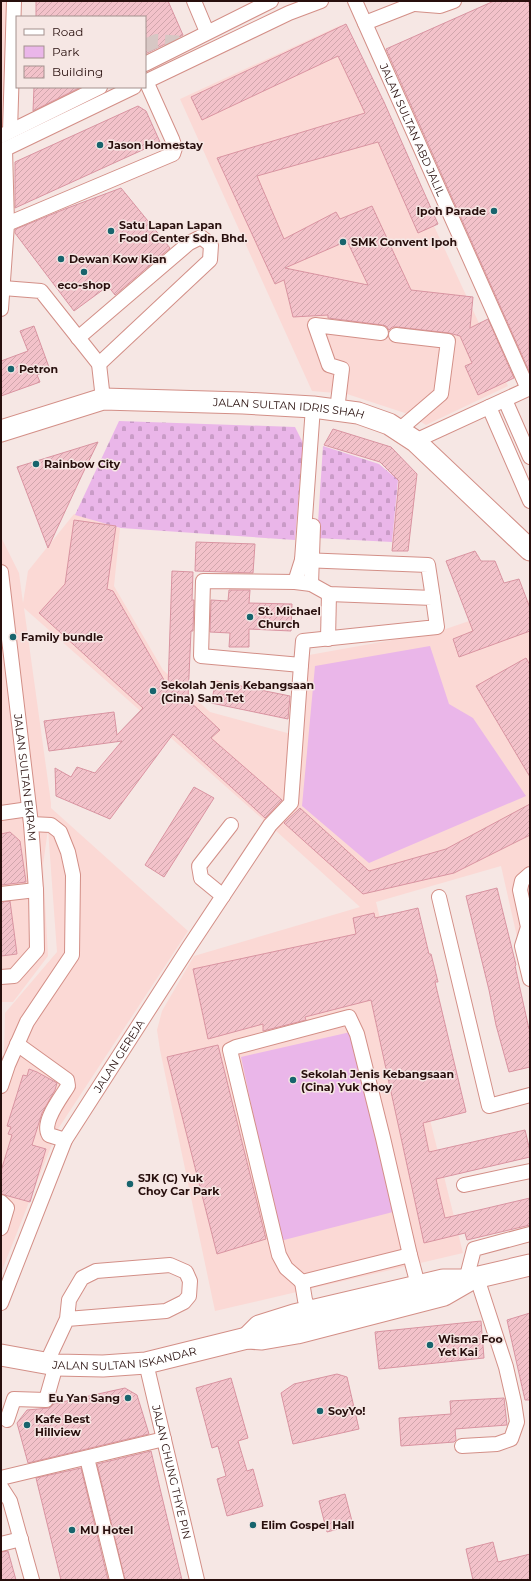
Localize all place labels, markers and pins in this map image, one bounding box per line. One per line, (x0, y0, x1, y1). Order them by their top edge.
place label: Jason Homestay (107, 138, 203, 152)
marker: Jason Homestay (95, 140, 105, 150)
place label: Ipoh Parade (417, 204, 486, 218)
marker: Ipoh Parade (489, 206, 499, 216)
place label: Satu Lapan Lapan Food Center Sdn. Bhd. (119, 218, 248, 245)
marker: Satu Lapan Lapan Food Center Sdn. Bhd. (106, 226, 116, 236)
place label: SMK Convent Ipoh (351, 235, 457, 249)
marker: SMK Convent Ipoh (338, 237, 348, 247)
place label: Dewan Kow Kian (69, 252, 167, 266)
marker: Dewan Kow Kian (56, 254, 66, 264)
marker: eco-shop (79, 267, 89, 277)
place label: eco-shop (57, 278, 111, 292)
place label: Petron (19, 362, 58, 376)
marker: Petron (6, 364, 16, 374)
place label: Rainbow City (44, 457, 121, 471)
marker: Rainbow City (31, 459, 41, 469)
place label: St. Michael Church (258, 604, 321, 631)
marker: St. Michael Church (245, 612, 255, 622)
place label: Family bundle (21, 630, 103, 644)
marker: Family bundle (8, 632, 18, 642)
place label: Sekolah Jenis Kebangsaan (Cina) Sam Tet (161, 678, 314, 705)
marker: Sekolah Jenis Kebangsaan (Cina) Sam Tet (148, 686, 158, 696)
place label: Sekolah Jenis Kebangsaan (Cina) Yuk Choy (301, 1067, 454, 1094)
marker: Sekolah Jenis Kebangsaan (Cina) Yuk Choy (288, 1075, 298, 1085)
place label: SJK (C) Yuk Choy Car Park (138, 1171, 220, 1198)
marker: SJK (C) Yuk Choy Car Park (125, 1179, 135, 1189)
place label: Wisma Foo Yet Kai (437, 1332, 503, 1359)
marker: Wisma Foo Yet Kai (425, 1340, 435, 1350)
place label: Eu Yan Sang (49, 1391, 120, 1405)
marker: Eu Yan Sang (123, 1393, 133, 1403)
place label: SoyYo! (328, 1404, 366, 1418)
marker: SoyYo! (315, 1406, 325, 1416)
place label: Kafe Best Hillview (35, 1412, 90, 1439)
marker: Kafe Best Hillview (22, 1420, 32, 1430)
place label: Elim Gospel Hall (261, 1518, 354, 1532)
marker: Elim Gospel Hall (248, 1520, 258, 1530)
place label: MU Hotel (80, 1523, 133, 1537)
marker: MU Hotel (67, 1525, 77, 1535)

